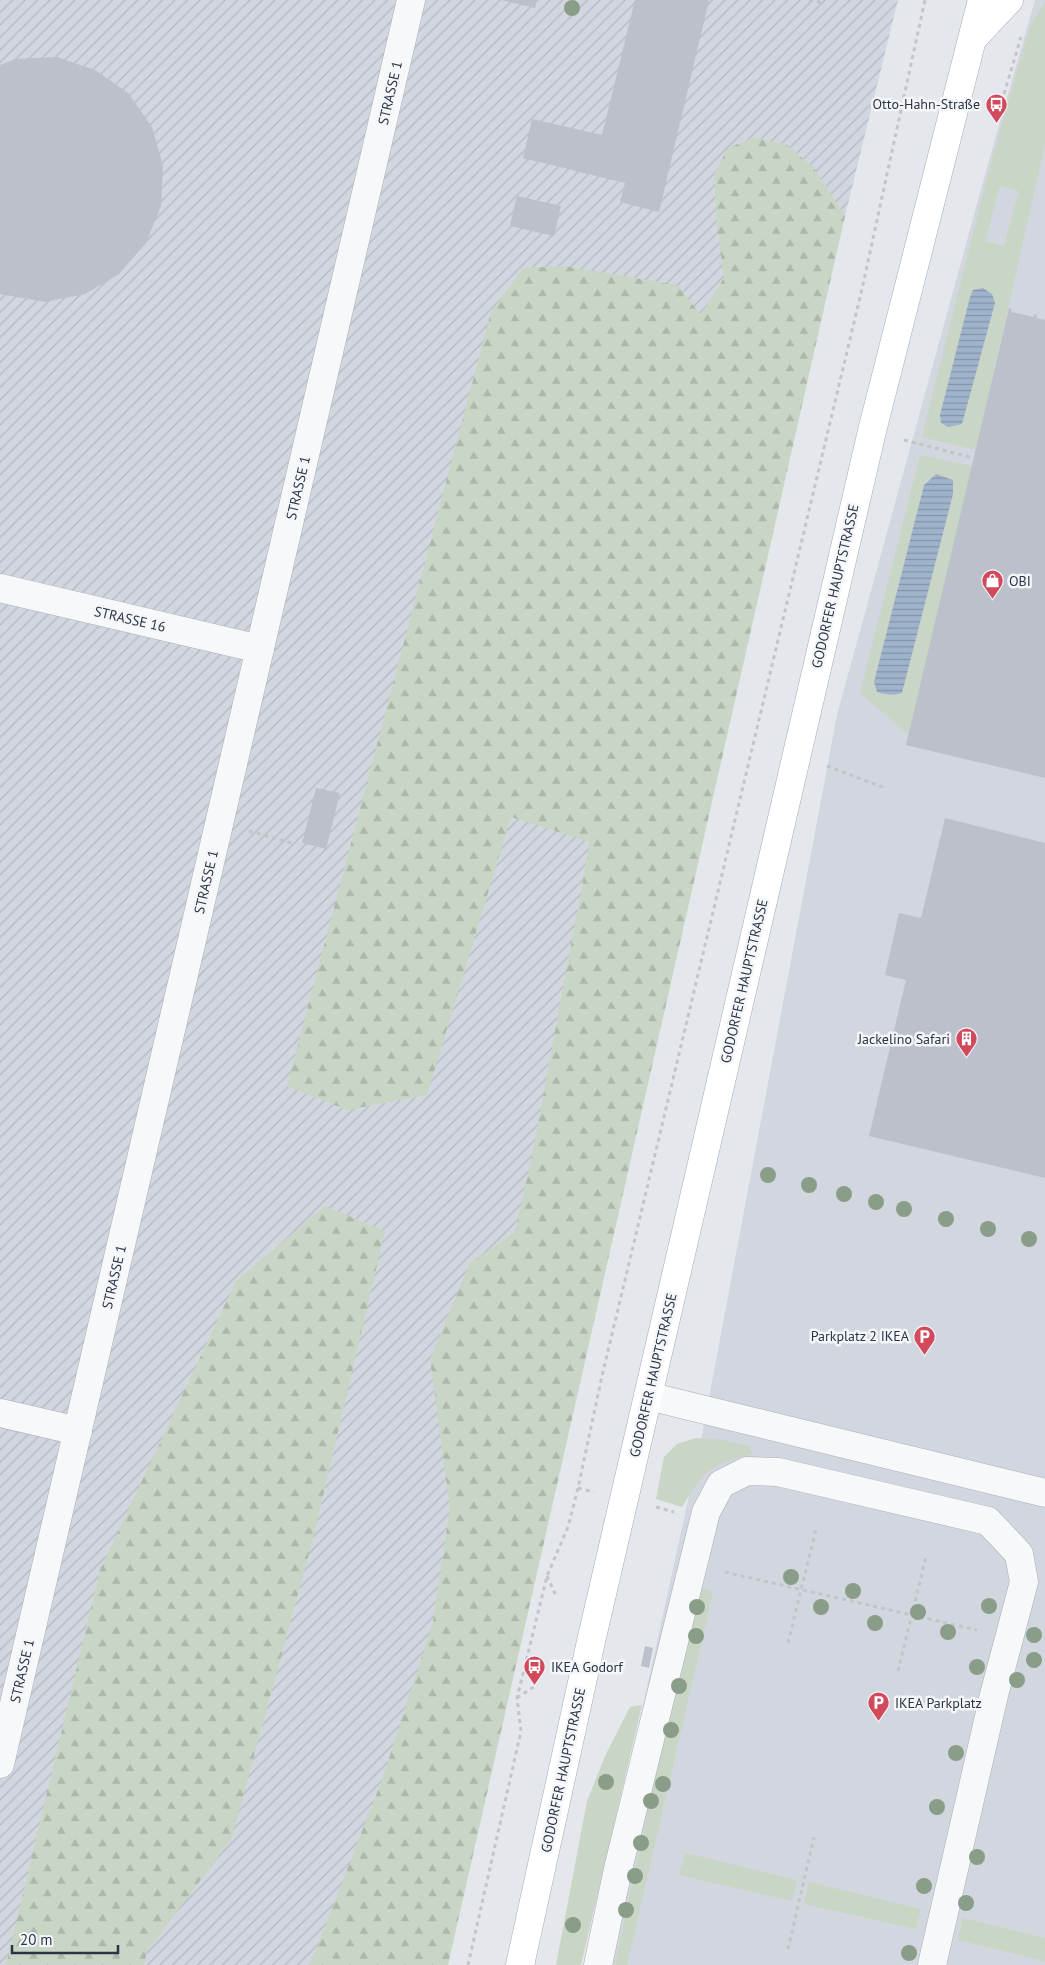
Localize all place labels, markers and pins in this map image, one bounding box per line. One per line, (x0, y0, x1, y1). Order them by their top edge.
bus stop icon: Otto-Hahn-Straße (984, 92, 1008, 123)
place label: Otto-Hahn-Straße (873, 95, 980, 113)
shop icon: OBI (981, 569, 1005, 600)
place label: OBI (1009, 572, 1031, 590)
building icon: Jackelino Safari (954, 1027, 978, 1058)
place label: Jackelino Safari (857, 1030, 950, 1048)
parking icon: Parkplatz 2 IKEA (913, 1324, 937, 1355)
place label: Parkplatz 2 IKEA (811, 1327, 910, 1345)
bus stop icon: IKEA Godorf (523, 1655, 547, 1686)
place label: IKEA Godorf (551, 1658, 623, 1676)
parking icon: IKEA Parkplatz (867, 1691, 891, 1722)
place label: IKEA Parkplatz (895, 1694, 982, 1712)

